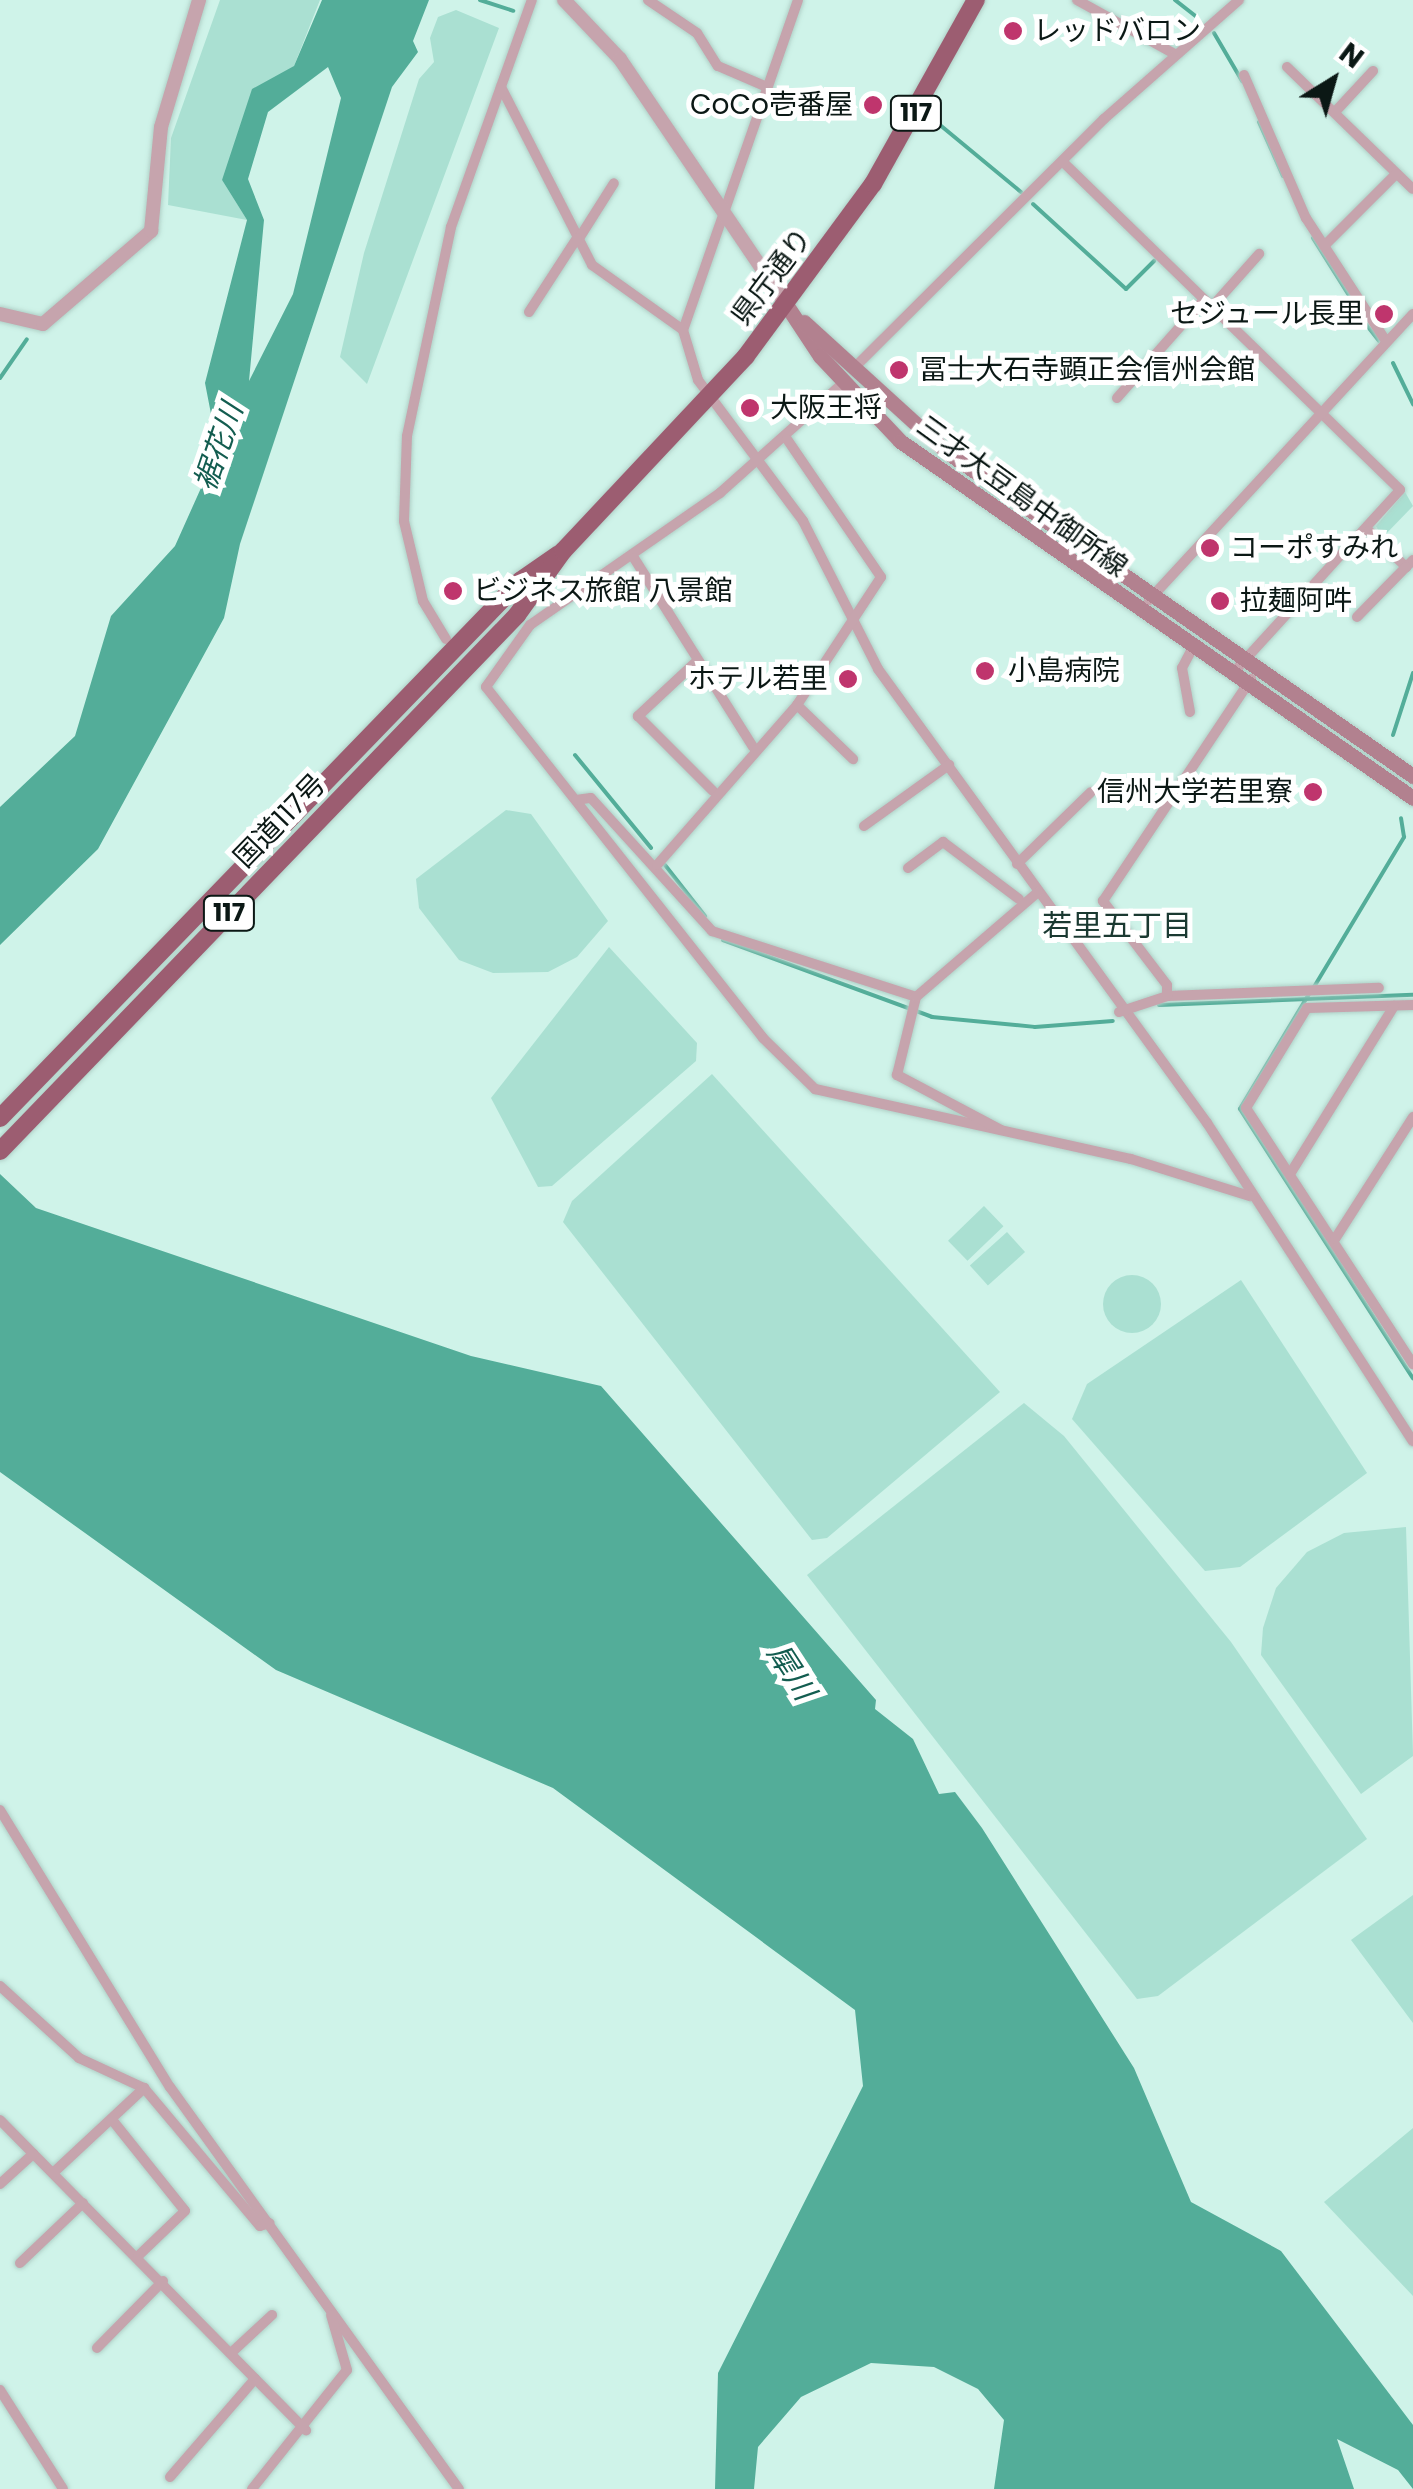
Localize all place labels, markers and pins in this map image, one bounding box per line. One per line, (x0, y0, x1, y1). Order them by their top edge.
place label: レッドバロン (1033, 14, 1201, 48)
marker: レッドバロン (1002, 20, 1024, 42)
place label: CoCo壱番屋 (690, 88, 853, 122)
marker: CoCo壱番屋 (862, 94, 884, 116)
place label: セジュール長里 (1168, 297, 1364, 331)
marker: セジュール長里 (1373, 303, 1395, 325)
place label: 冨士大石寺顕正会信州会館 (919, 353, 1255, 387)
marker: 冨士大石寺顕正会信州会館 (888, 359, 910, 381)
place label: 大阪王将 (770, 391, 882, 425)
marker: 大阪王将 (739, 397, 761, 419)
place label: コーポすみれ (1230, 531, 1398, 565)
marker: コーポすみれ (1199, 537, 1221, 559)
place label: ビジネス旅館 八景館 (473, 574, 732, 608)
marker: ビジネス旅館 八景館 (442, 580, 464, 602)
place label: 拉麺阿吽 (1240, 584, 1352, 618)
marker: 拉麺阿吽 (1209, 590, 1231, 612)
place label: 小島病院 (1008, 654, 1120, 688)
marker: 小島病院 (972, 658, 998, 684)
place label: ホテル若里 (688, 662, 828, 696)
marker: ホテル若里 (837, 668, 859, 690)
place label: 信州大学若里寮 (1097, 775, 1293, 809)
marker: 信州大学若里寮 (1302, 781, 1324, 803)

